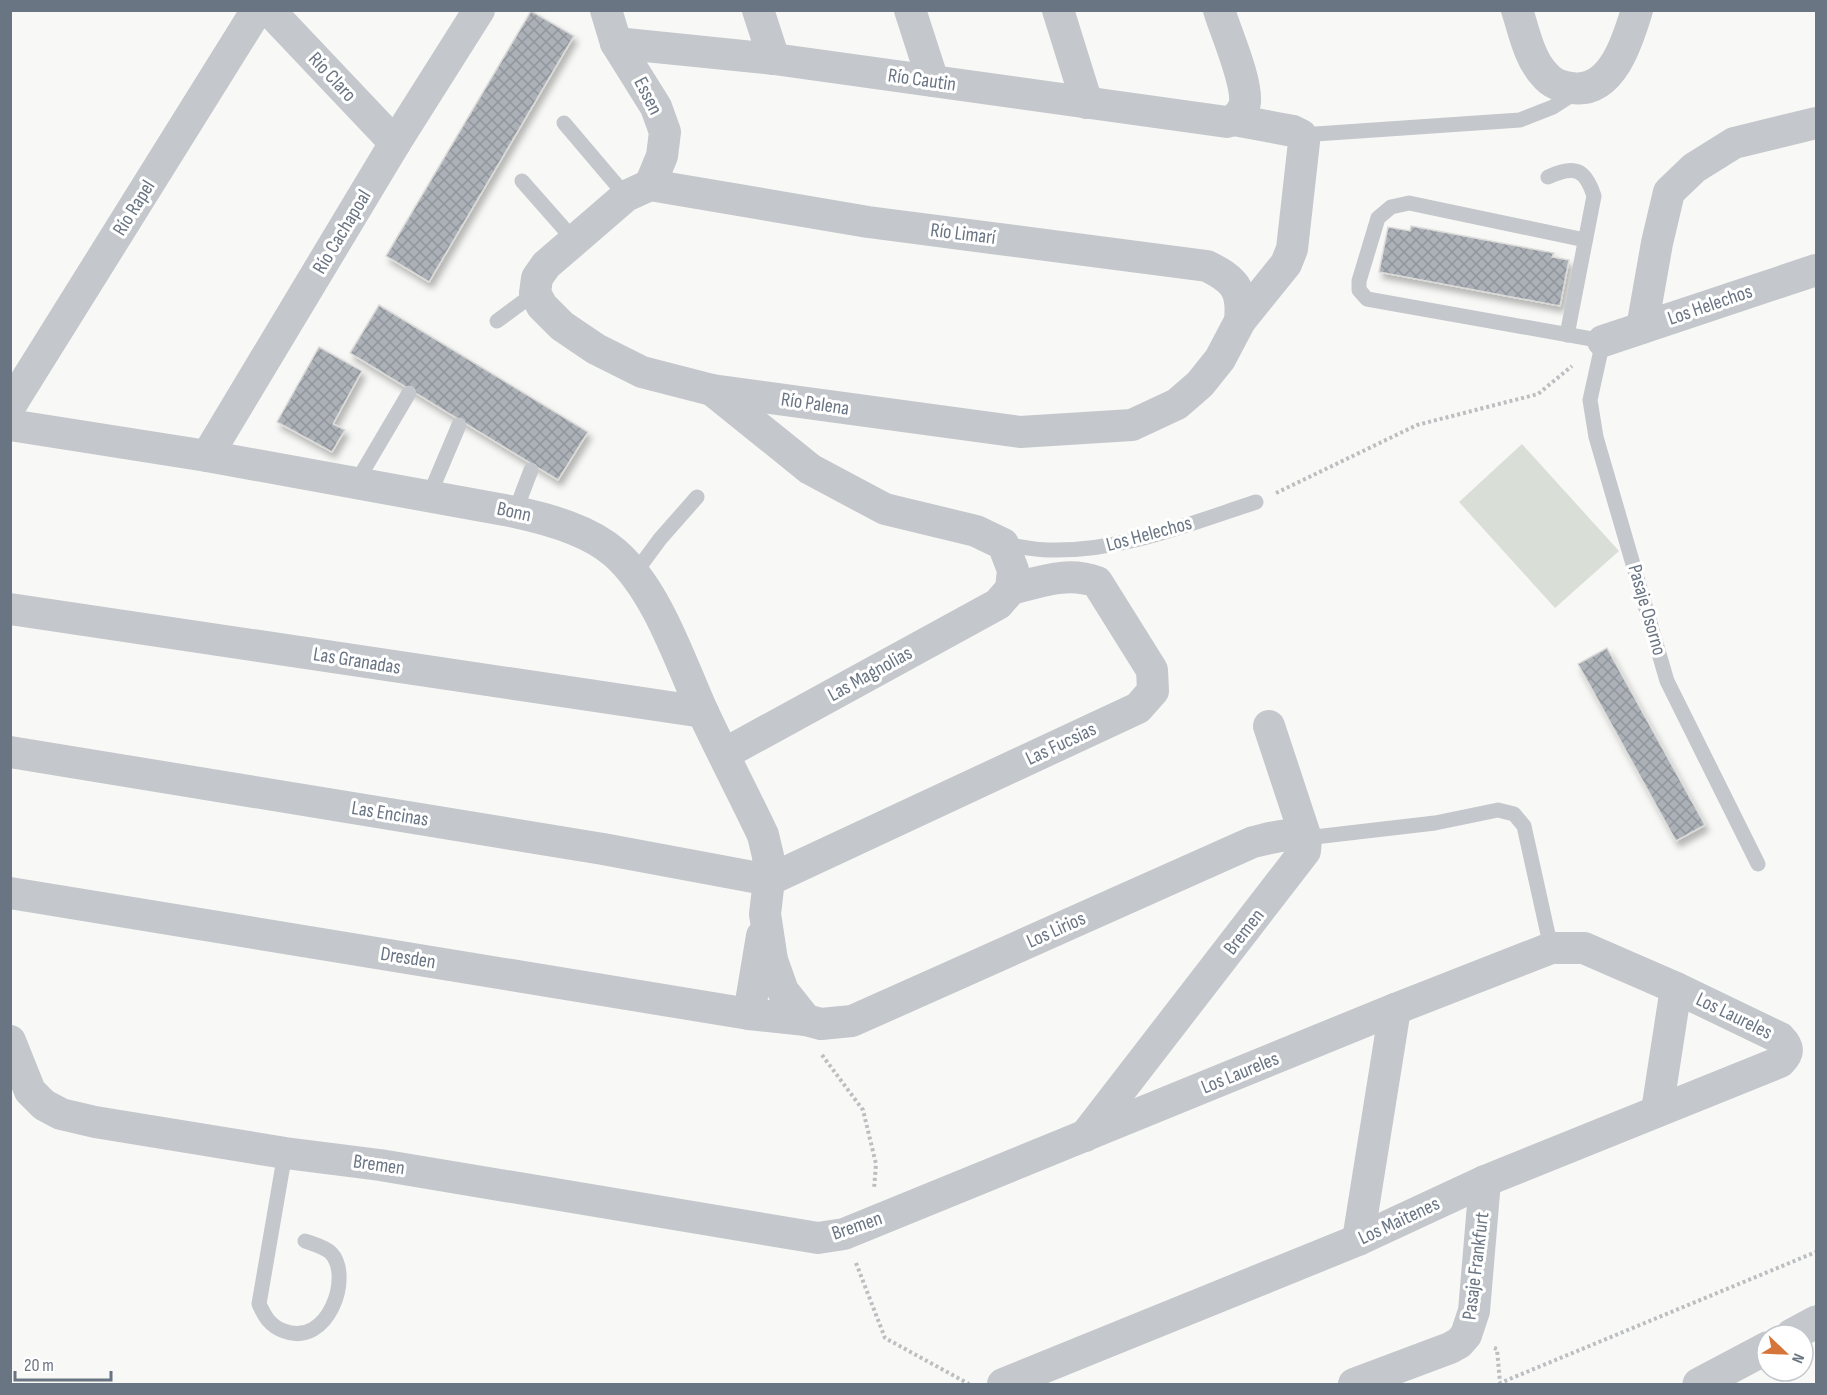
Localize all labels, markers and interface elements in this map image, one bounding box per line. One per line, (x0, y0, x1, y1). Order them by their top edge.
street label: Río Claro (303, 47, 361, 107)
street label: Río Cautin (887, 63, 957, 97)
street label: Essen (628, 73, 668, 119)
street label: Río Rapel (108, 176, 160, 240)
street label: Río Cachapoal (308, 186, 376, 278)
street label: Río Limarí (929, 218, 997, 250)
street label: Los Helechos (1665, 279, 1755, 331)
street label: Río Palena (779, 387, 851, 421)
street label: Bonn (495, 497, 533, 527)
street label: Los Helechos (1103, 511, 1195, 557)
street label: Pasaje Osorno (1623, 562, 1671, 658)
street label: Las Magnolias (824, 641, 916, 707)
street label: Las Granadas (312, 642, 402, 680)
street label: Las Fucsias (1022, 717, 1100, 771)
street label: Las Encinas (350, 796, 430, 832)
street label: Bremen (1219, 904, 1269, 960)
street label: Los Lirios (1023, 906, 1089, 954)
street label: Dresden (379, 942, 437, 974)
street label: Los Laureles (1692, 987, 1776, 1045)
street label: Los Laureles (1198, 1047, 1282, 1099)
street label: Bremen (352, 1150, 406, 1180)
street label: Los Maitenes (1355, 1192, 1443, 1250)
street label: Bremen (829, 1206, 885, 1246)
street label: Pasaje Frankfurt (1457, 1211, 1495, 1321)
north arrow (1755, 1323, 1815, 1383)
scale bar (15, 1344, 111, 1382)
text: N (1787, 1351, 1808, 1366)
text: 20 m (24, 1355, 54, 1376)

